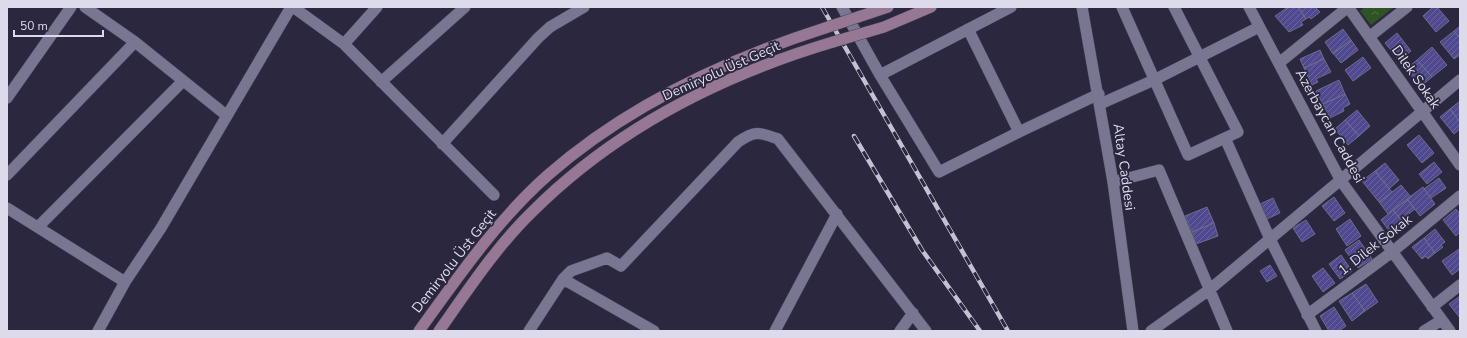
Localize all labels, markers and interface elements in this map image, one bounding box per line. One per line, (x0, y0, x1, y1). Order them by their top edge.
scale bar (14, 12, 103, 38)
text: 50 m (20, 18, 48, 34)
street label: Demiryolu Üst Geçit (659, 37, 783, 105)
street label: Dilek Sokak (1387, 41, 1445, 113)
street label: Azerbaycan Caddesi (1291, 66, 1369, 186)
street label: Altay Caddesi (1108, 122, 1140, 212)
street label: Demiryolu Üst Geçit (408, 205, 501, 317)
street label: 1. Dilek Sokak (1334, 210, 1417, 280)

